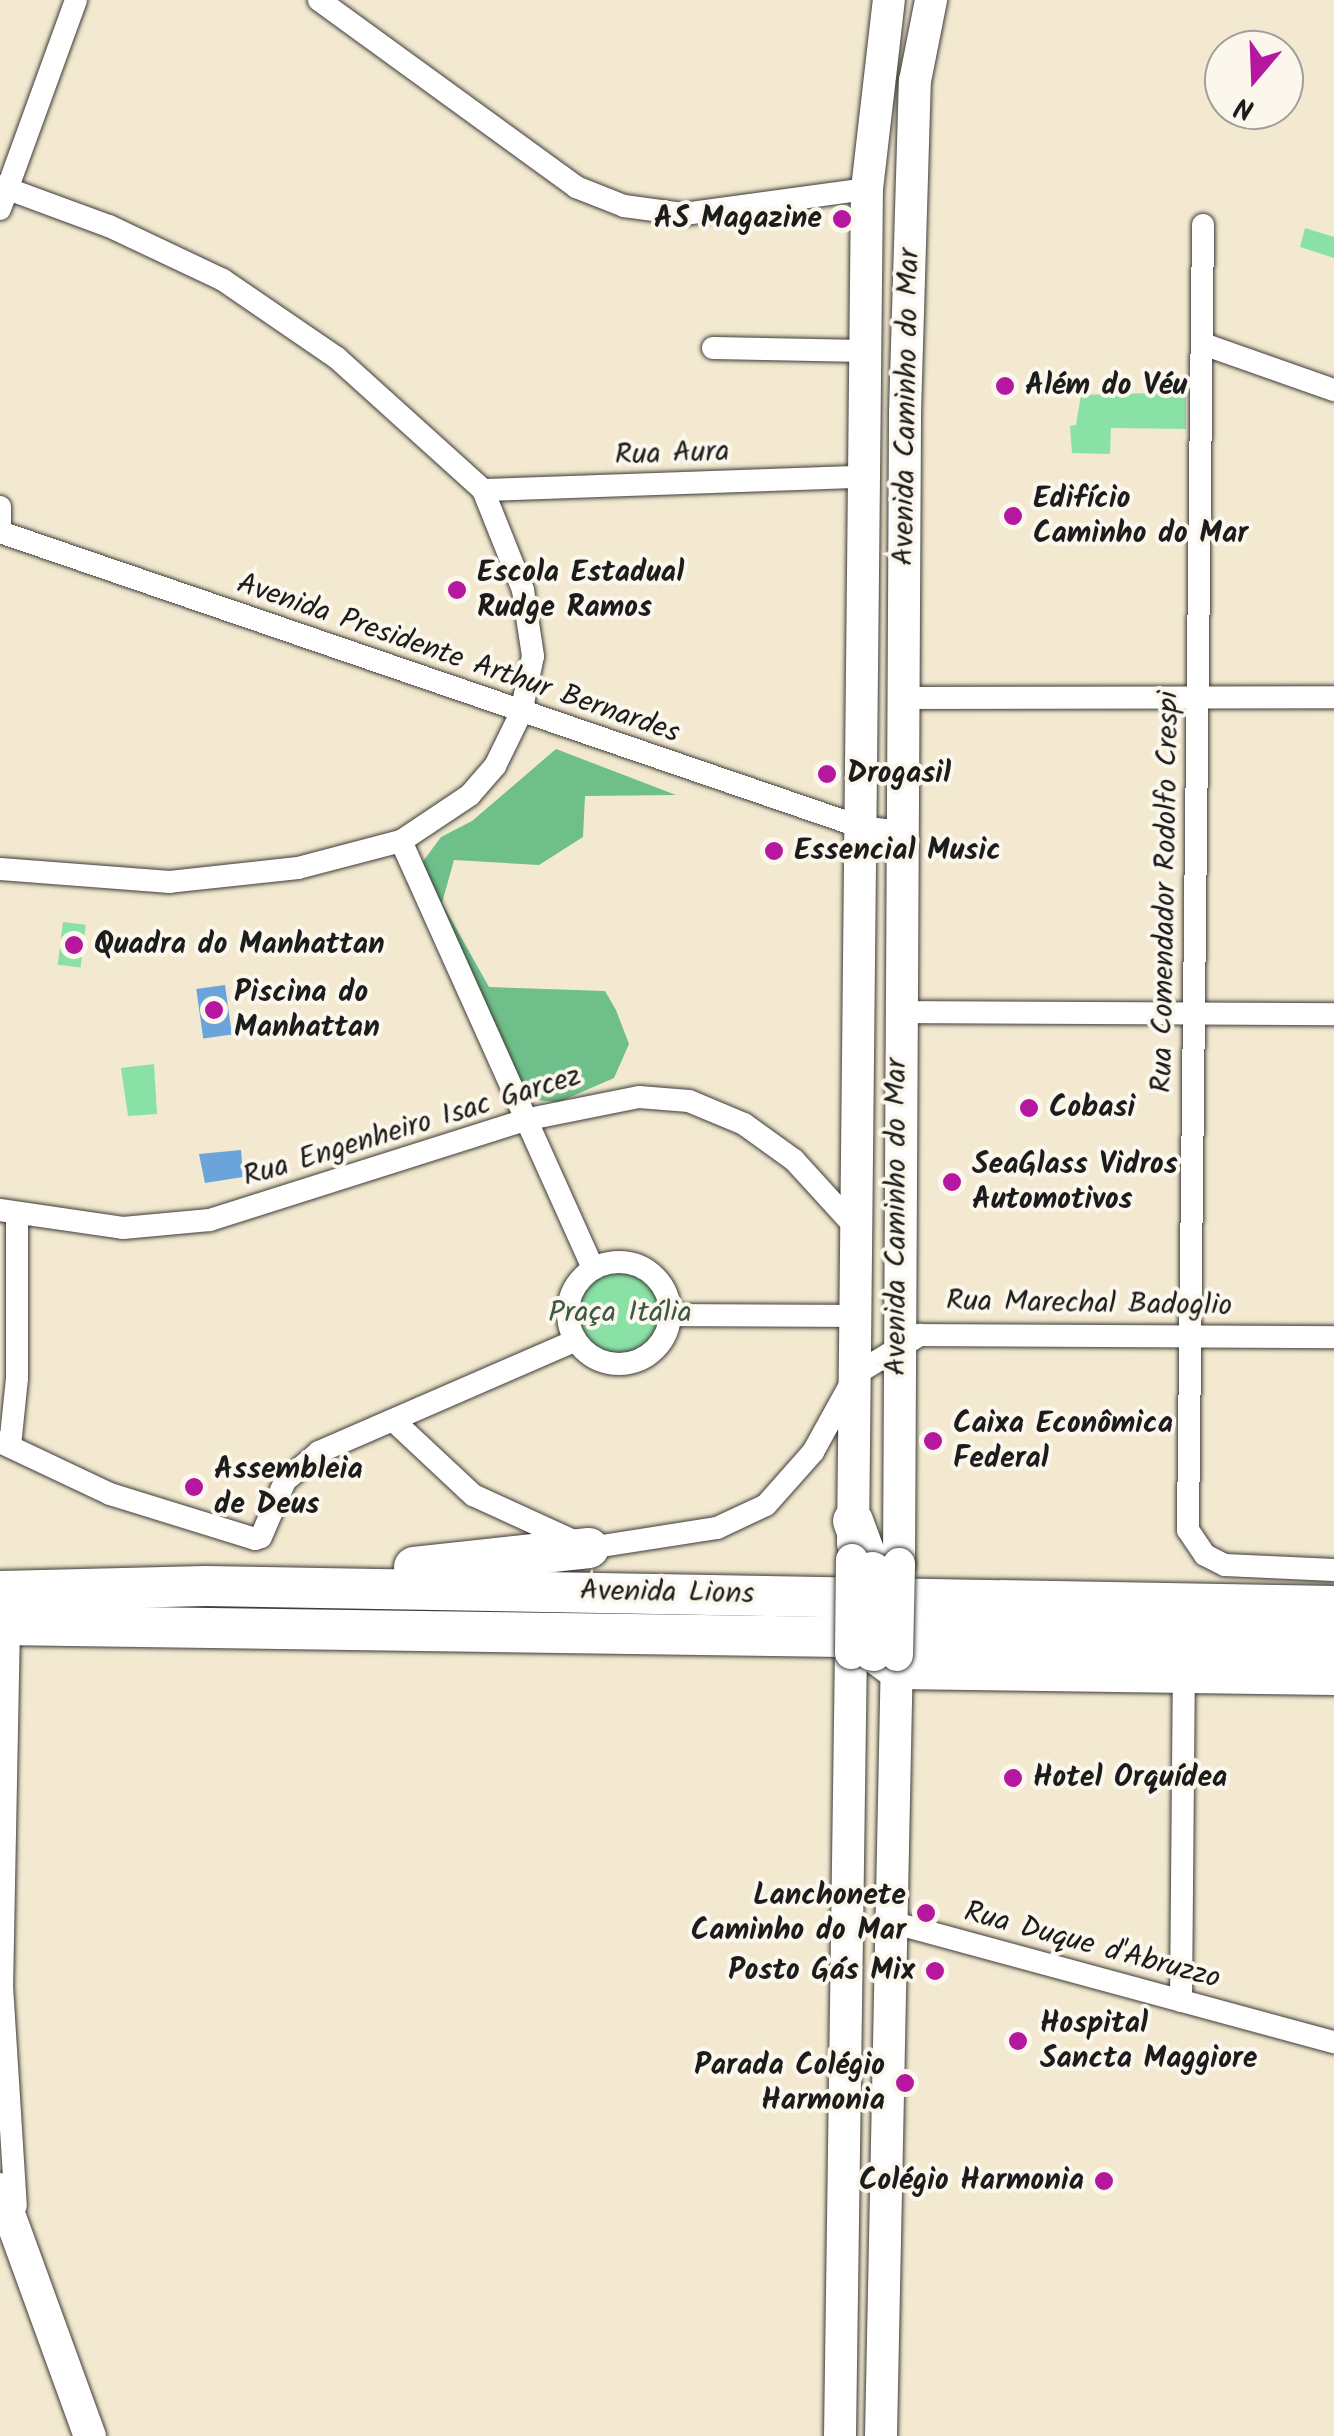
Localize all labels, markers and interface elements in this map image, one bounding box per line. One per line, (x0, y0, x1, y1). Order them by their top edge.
north arrow (1204, 30, 1304, 130)
text: N (1229, 83, 1260, 131)
place label: AS Magazine (654, 201, 822, 237)
marker: AS Magazine (831, 208, 853, 230)
street label: Avenida Caminho do Mar (886, 248, 928, 566)
place label: Além do Véu (1025, 368, 1187, 404)
marker: Além do Véu (994, 375, 1016, 397)
street label: Rua Aura (614, 434, 730, 474)
place label: Edifício Caminho do Mar (1033, 481, 1248, 552)
marker: Edifício Caminho do Mar (1002, 505, 1024, 527)
place label: Escola Estadual Rudge Ramos (477, 555, 684, 626)
street label: Avenida Presidente Arthur Bernardes (232, 566, 684, 752)
marker: Escola Estadual Rudge Ramos (446, 579, 468, 601)
street label: Rua Comendador Rodolfo Crespi (1144, 691, 1188, 1093)
place label: Drogasil (847, 756, 951, 792)
marker: Drogasil (816, 763, 838, 785)
place label: Essencial Music (794, 833, 1001, 869)
marker: Essencial Music (763, 840, 785, 862)
place label: Quadra do Manhattan (94, 927, 385, 963)
marker: Quadra do Manhattan (63, 934, 85, 956)
place label: Piscina do Manhattan (234, 975, 380, 1046)
marker: Piscina do Manhattan (203, 999, 225, 1021)
street label: Rua Engenheiro Isac Garcez (239, 1058, 585, 1196)
street label: Avenida Caminho do Mar (879, 1058, 915, 1376)
place label: Cobasi (1049, 1090, 1135, 1126)
marker: Cobasi (1018, 1097, 1040, 1119)
place label: SeaGlass Vidros Automotivos (972, 1147, 1178, 1218)
marker: SeaGlass Vidros Automotivos (941, 1171, 963, 1193)
street label: Rua Marechal Badoglio (946, 1284, 1232, 1324)
park label: Praça Itália (548, 1295, 692, 1331)
place label: Caixa Econômica Federal (953, 1406, 1173, 1476)
marker: Caixa Econômica Federal (922, 1430, 944, 1452)
place label: Assembleia de Deus (214, 1452, 363, 1522)
marker: Assembleia de Deus (183, 1476, 205, 1498)
street label: Avenida Lions (579, 1573, 755, 1613)
place label: Hotel Orquídea (1033, 1760, 1227, 1796)
marker: Hotel Orquídea (1002, 1767, 1024, 1789)
place label: Lanchonete Caminho do Mar (691, 1878, 906, 1948)
street label: Rua Duque d'Abruzzo (960, 1894, 1224, 1998)
marker: Lanchonete Caminho do Mar (915, 1902, 937, 1924)
place label: Posto Gás Mix (728, 1953, 915, 1989)
marker: Posto Gás Mix (924, 1960, 946, 1982)
place label: Hospital Sancta Maggiore (1040, 2006, 1257, 2076)
marker: Hospital Sancta Maggiore (1005, 2028, 1031, 2054)
place label: Parada Colégio Harmonia (694, 2048, 885, 2118)
marker: Parada Colégio Harmonia (894, 2072, 916, 2094)
place label: Colégio Harmonia (859, 2163, 1084, 2199)
marker: Colégio Harmonia (1093, 2170, 1115, 2192)

